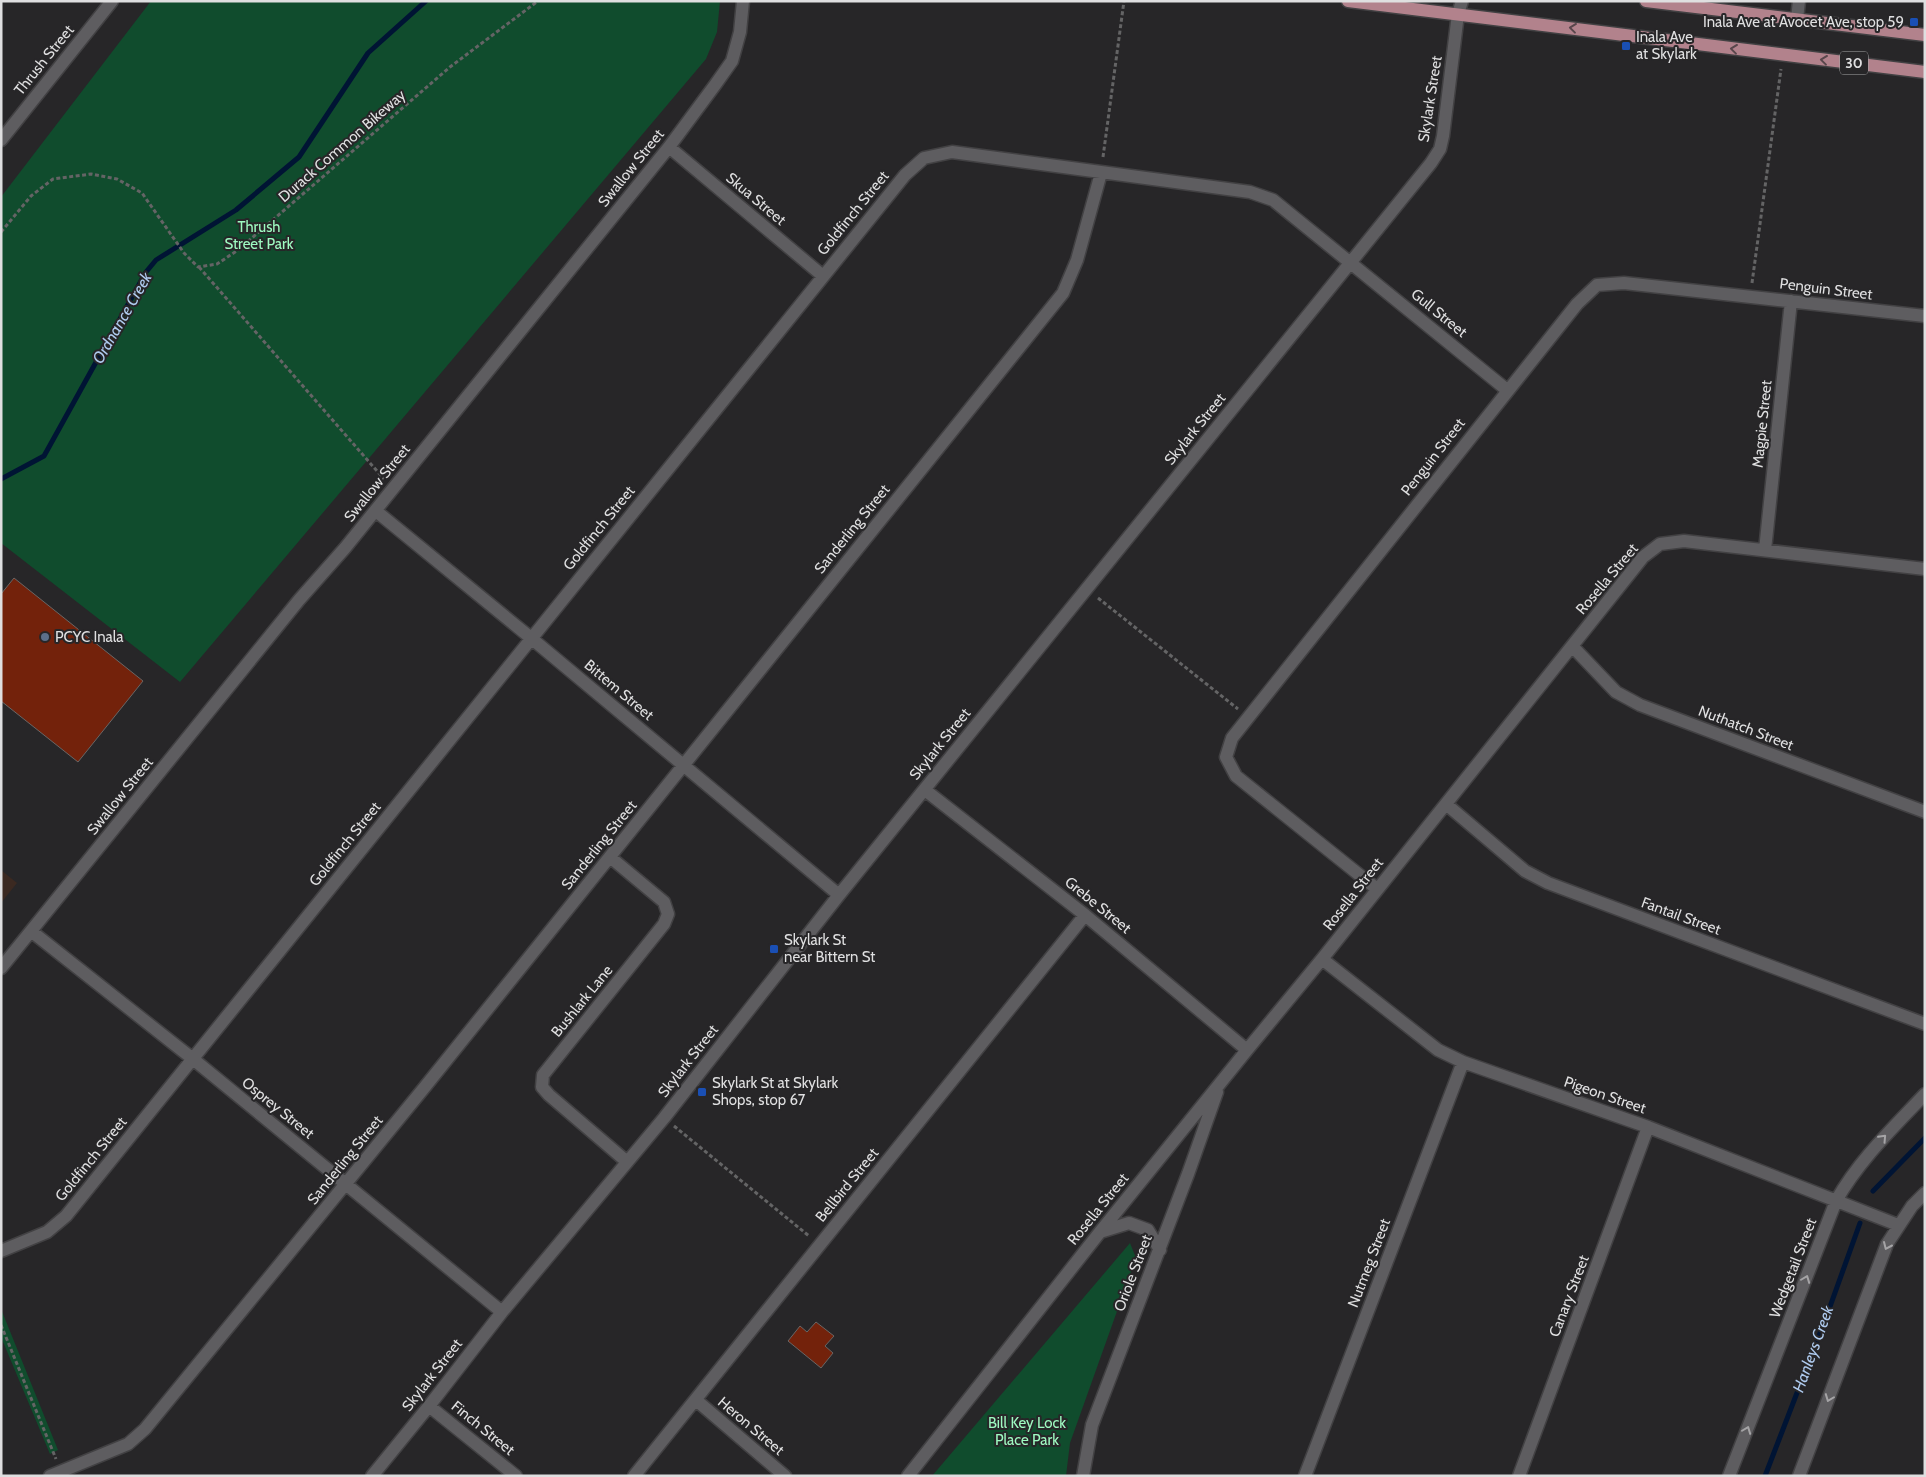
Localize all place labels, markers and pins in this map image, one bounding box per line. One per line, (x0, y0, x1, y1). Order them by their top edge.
place label: Inala Ave at Avocet Ave, stop 59 (1703, 13, 1904, 31)
marker: Inala Ave at Avocet Ave, stop 59 (1908, 16, 1920, 28)
place label: Inala Ave at Skylark (1636, 28, 1697, 63)
marker: Inala Ave at Skylark (1620, 40, 1632, 52)
place label: PCYC Inala (55, 628, 124, 646)
marker: PCYC Inala (39, 631, 51, 643)
place label: Skylark St near Bittern St (784, 931, 875, 966)
marker: Skylark St near Bittern St (768, 943, 780, 955)
place label: Skylark St at Skylark Shops, stop 67 (712, 1074, 838, 1109)
marker: Skylark St at Skylark Shops, stop 67 (696, 1086, 708, 1098)

